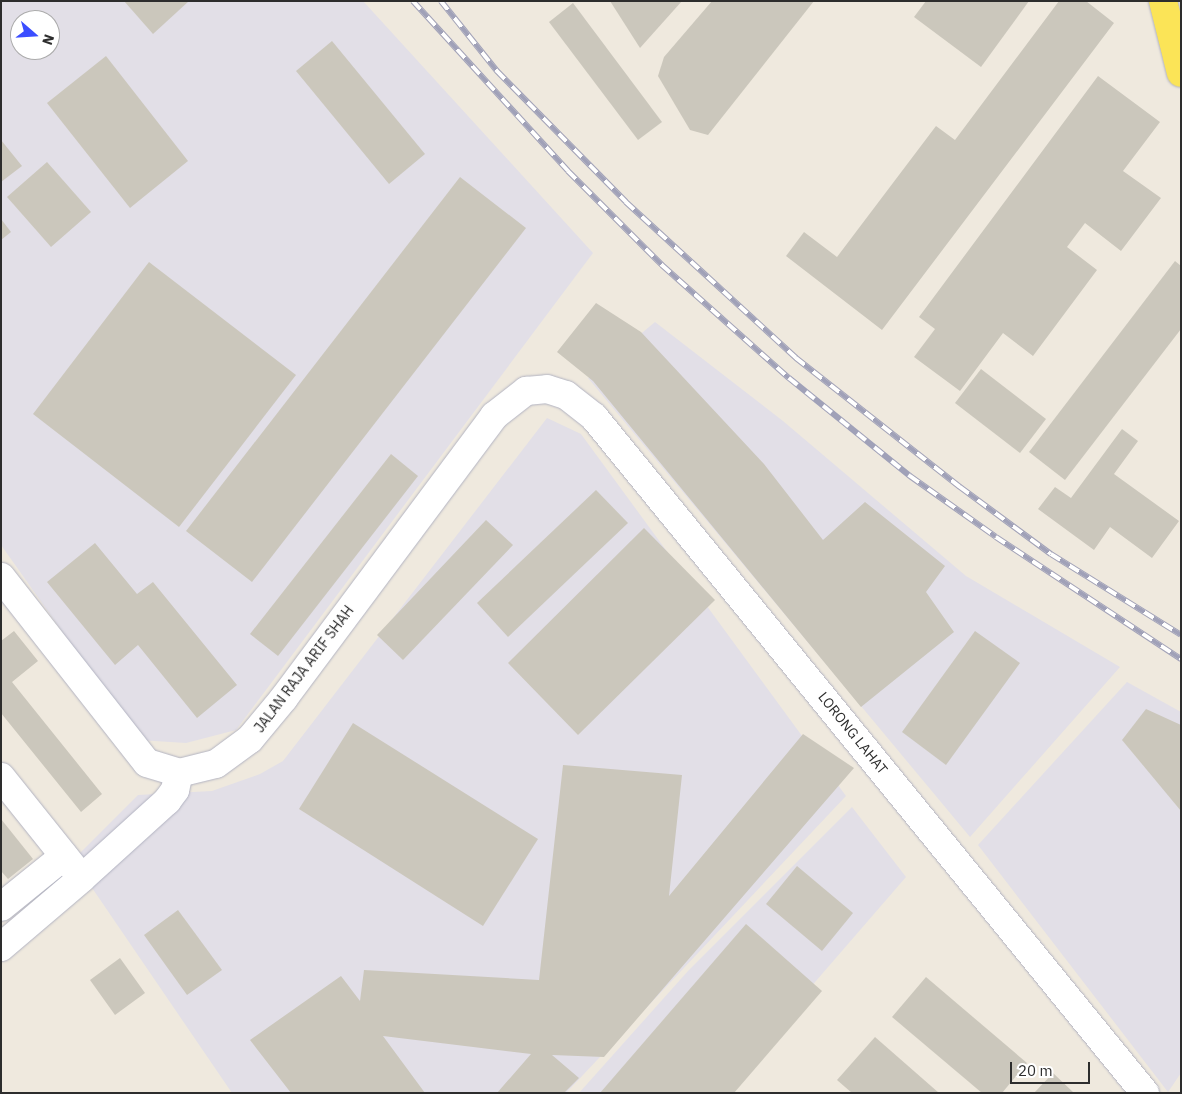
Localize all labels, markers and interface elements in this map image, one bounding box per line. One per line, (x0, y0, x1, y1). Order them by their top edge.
north arrow (10, 10, 60, 60)
text: N (38, 32, 58, 47)
street label: JALAN RAJA ARIF SHAH (251, 602, 357, 736)
street label: LORONG LAHAT (815, 689, 891, 777)
scale bar (1012, 1052, 1092, 1084)
text: 20 m (1018, 1061, 1053, 1080)

